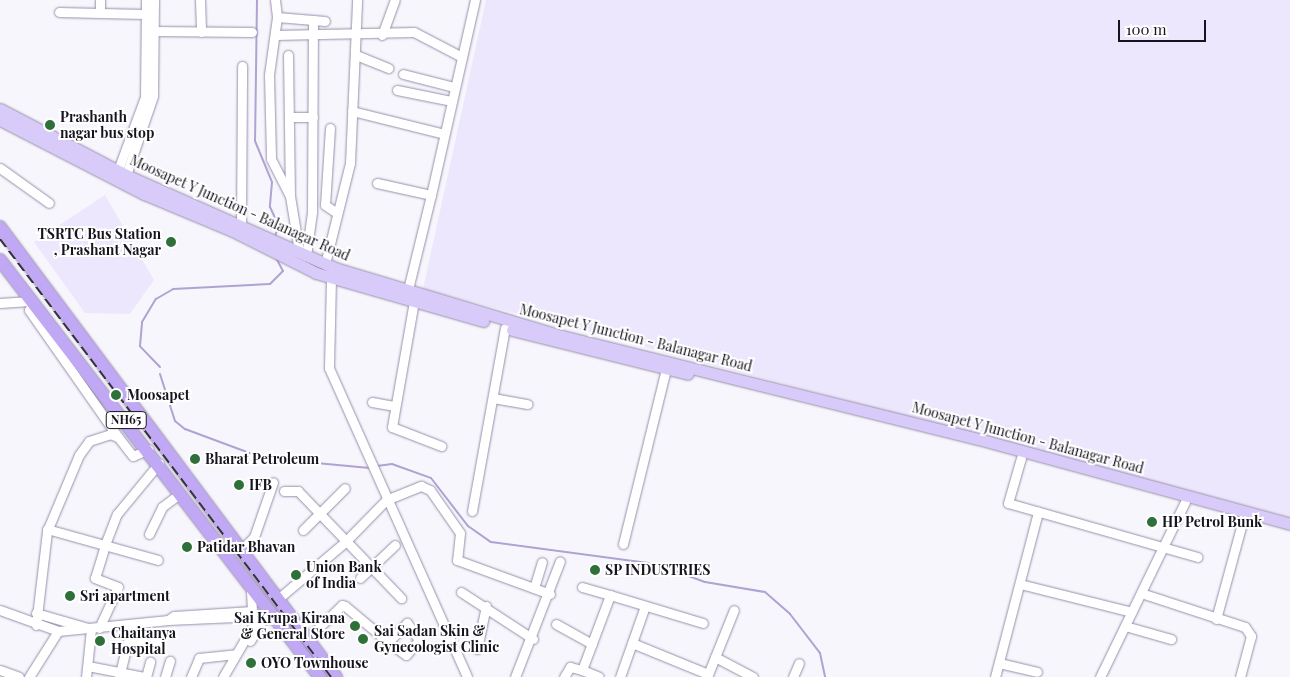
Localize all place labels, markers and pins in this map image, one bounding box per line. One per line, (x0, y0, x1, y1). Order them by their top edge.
place label: Prashanth nagar bus stop (60, 109, 155, 142)
marker: Prashanth nagar bus stop (44, 119, 56, 131)
place label: TSRTC Bus Station , Prashant Nagar (38, 226, 161, 258)
marker: TSRTC Bus Station , Prashant Nagar (165, 236, 177, 248)
place label: Moosapet (127, 387, 190, 403)
marker: Moosapet (109, 388, 123, 402)
place label: Bharat Petroleum (205, 451, 319, 467)
marker: Bharat Petroleum (189, 453, 201, 465)
place label: IFB (249, 477, 272, 493)
marker: IFB (233, 479, 245, 491)
place label: HP Petrol Bunk (1162, 514, 1263, 530)
marker: HP Petrol Bunk (1146, 516, 1158, 528)
place label: Patidar Bhavan (197, 539, 296, 555)
marker: Patidar Bhavan (181, 541, 193, 553)
place label: Union Bank of India (306, 559, 382, 592)
place label: SP INDUSTRIES (605, 562, 711, 578)
marker: SP INDUSTRIES (589, 564, 601, 576)
marker: Union Bank of India (290, 569, 302, 581)
place label: Sri apartment (80, 588, 170, 604)
marker: Sri apartment (64, 590, 76, 602)
place label: Sai Krupa Kirana & General Store (234, 610, 345, 642)
marker: Sai Krupa Kirana & General Store (349, 620, 361, 632)
place label: Sai Sadan Skin & Gynecologist Clinic (374, 623, 499, 656)
place label: Chaitanya Hospital (111, 625, 176, 658)
marker: Sai Sadan Skin & Gynecologist Clinic (356, 632, 370, 646)
marker: Chaitanya Hospital (93, 634, 107, 648)
place label: OYO Townhouse (261, 655, 369, 671)
marker: OYO Townhouse (245, 657, 257, 669)

